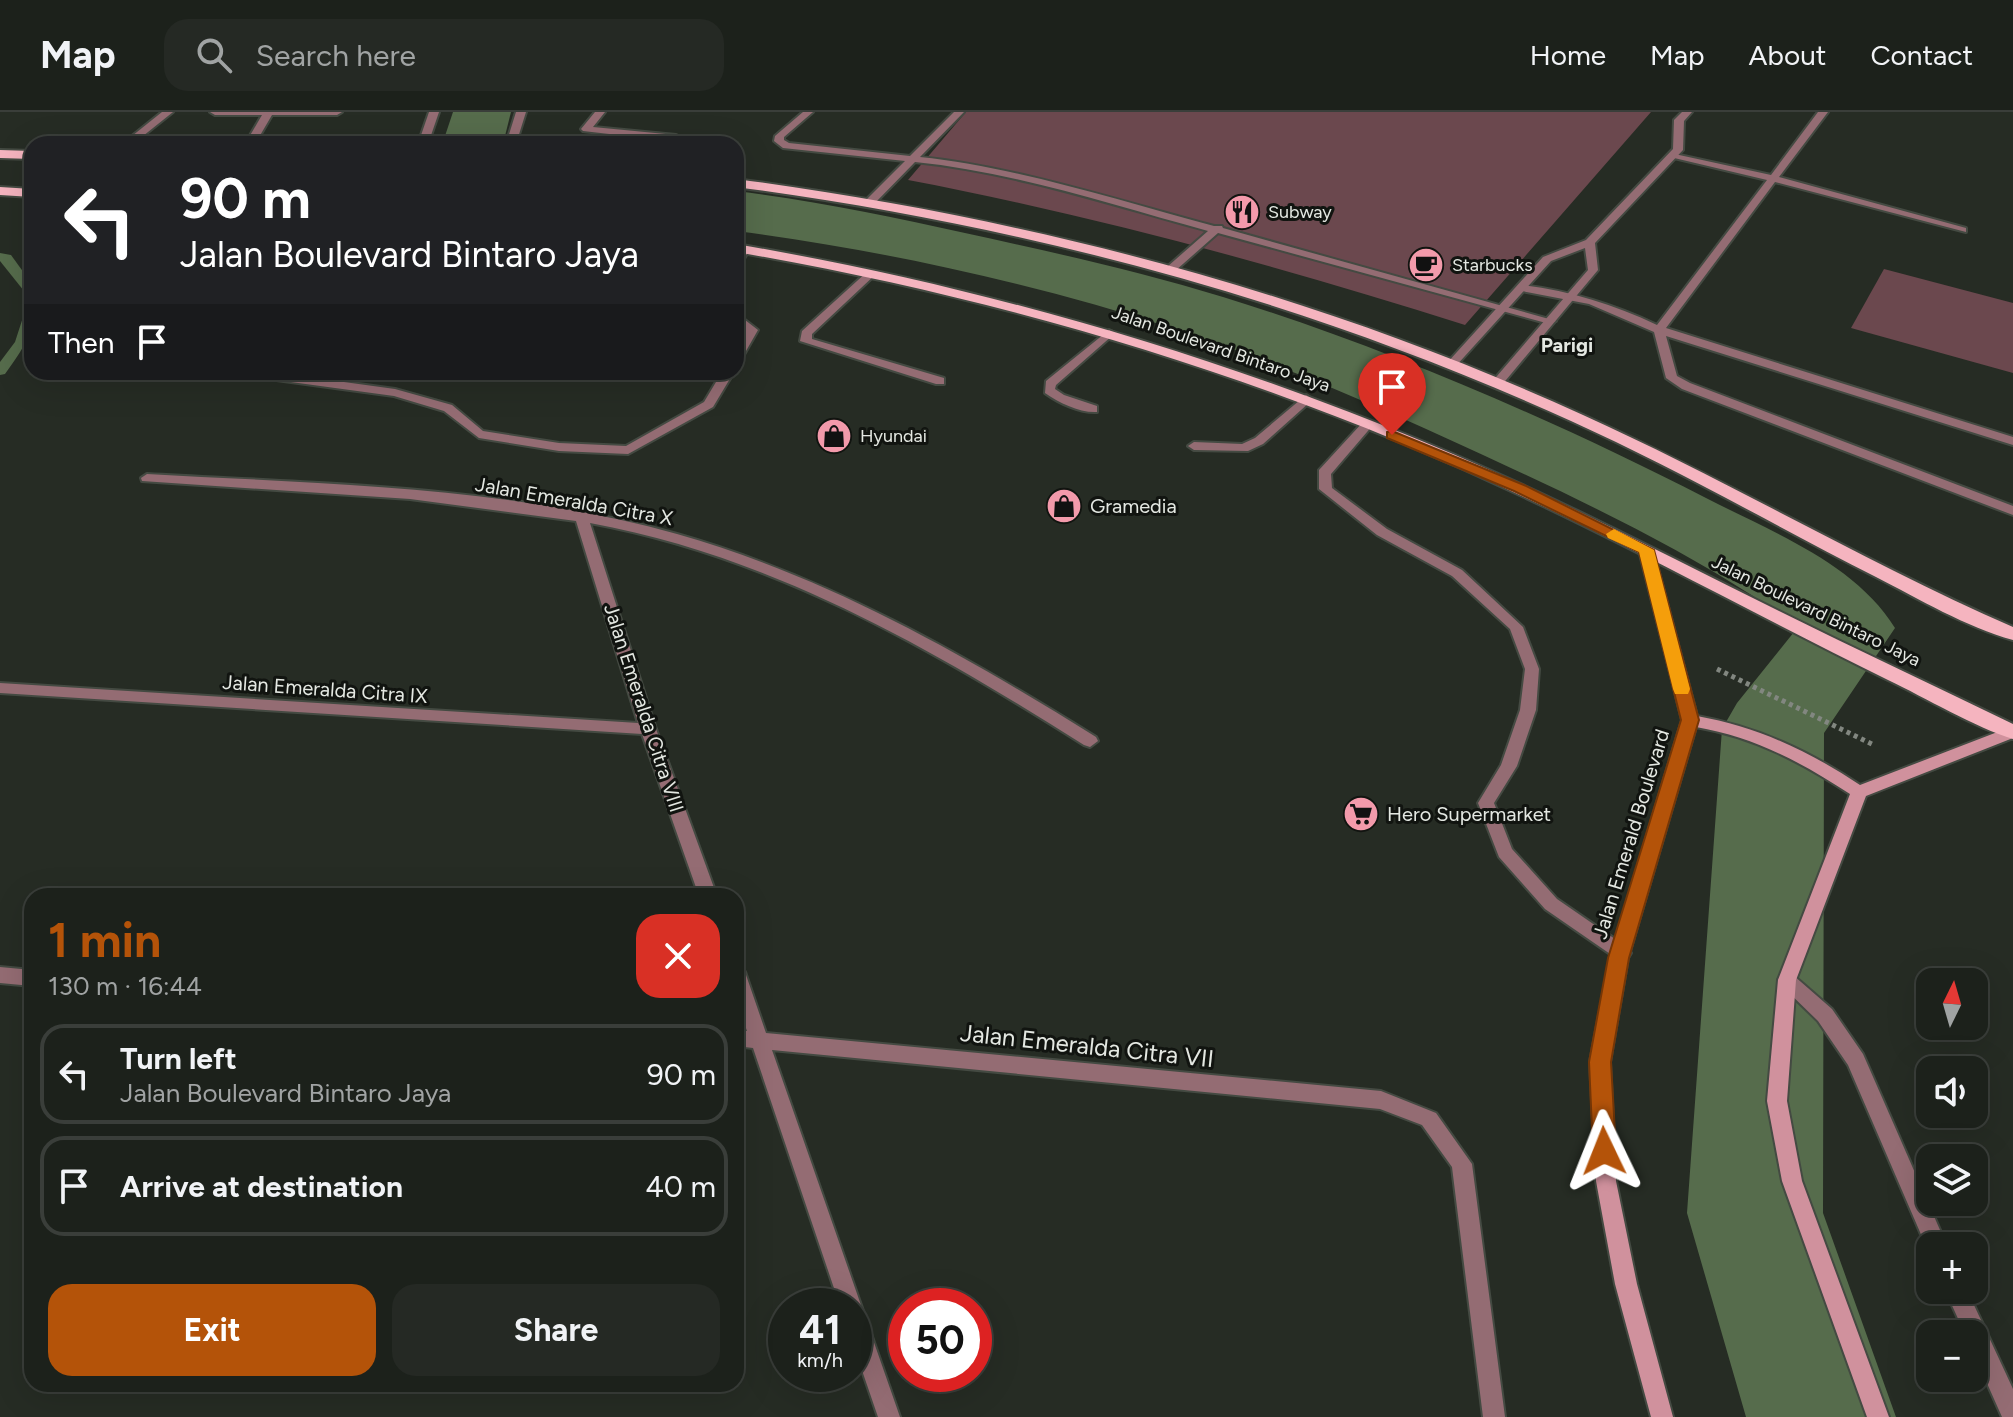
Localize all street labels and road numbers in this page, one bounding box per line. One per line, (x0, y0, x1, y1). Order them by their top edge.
street label: Jalan Boulevard Bintaro Jaya (1109, 301, 1333, 397)
street label: Jalan Emeralda Citra X (473, 472, 675, 530)
street label: Jalan Boulevard Bintaro Jaya (1708, 551, 1924, 671)
street label: Jalan Emeralda Citra VIII (599, 601, 689, 815)
street label: Jalan Emeralda Citra IX (222, 670, 429, 708)
street label: Jalan Emerald Boulevard (1588, 726, 1674, 942)
street label: Jalan Emeralda Citra VII (959, 1018, 1215, 1073)

